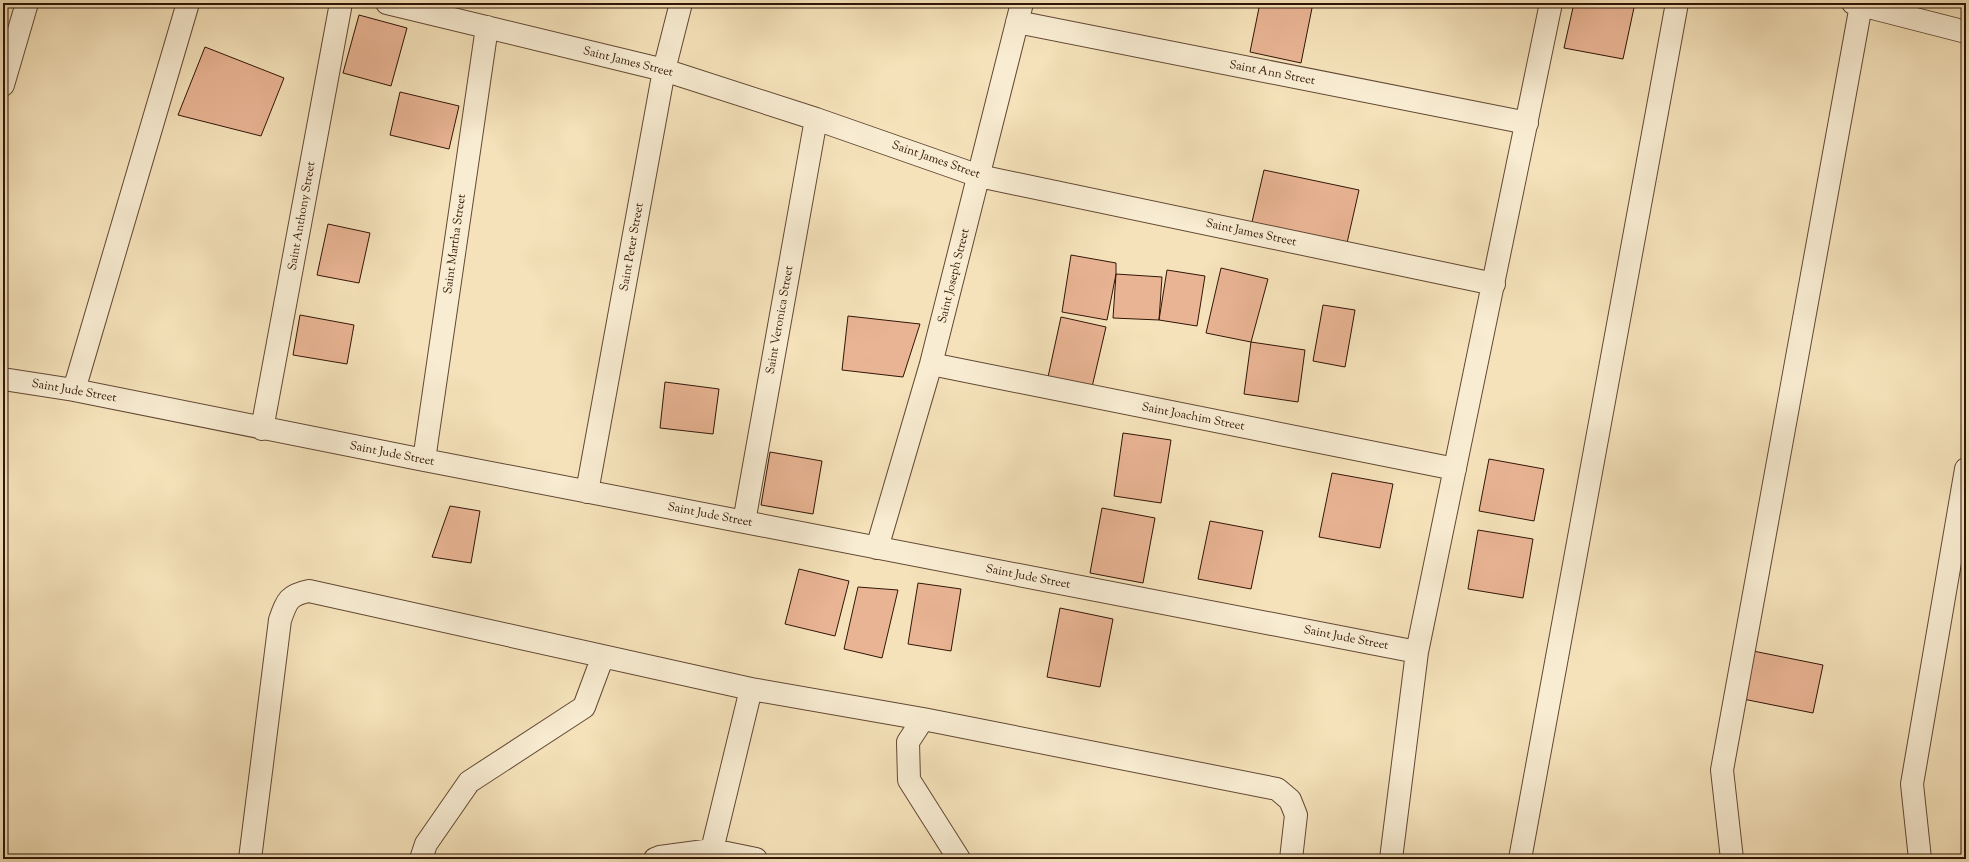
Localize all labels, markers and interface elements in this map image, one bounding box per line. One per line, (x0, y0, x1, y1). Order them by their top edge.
street label: Saint James Street (581, 42, 675, 82)
street label: Saint Ann Street (1227, 56, 1317, 90)
street label: Saint James Street (889, 136, 983, 184)
street label: Saint Anthony Street (284, 160, 320, 272)
street label: Saint Martha Street (439, 193, 471, 295)
street label: Saint Peter Street (615, 201, 649, 293)
street label: Saint James Street (1204, 215, 1298, 251)
street label: Saint Joseph Street (934, 227, 974, 325)
street label: Saint Veronica Street (762, 264, 798, 376)
street label: Saint Jude Street (30, 375, 118, 407)
street label: Saint Joachim Street (1140, 398, 1246, 436)
street label: Saint Jude Street (348, 437, 436, 471)
street label: Saint Jude Street (666, 498, 754, 532)
street label: Saint Jude Street (984, 560, 1072, 594)
street label: Saint Jude Street (1302, 621, 1390, 655)

